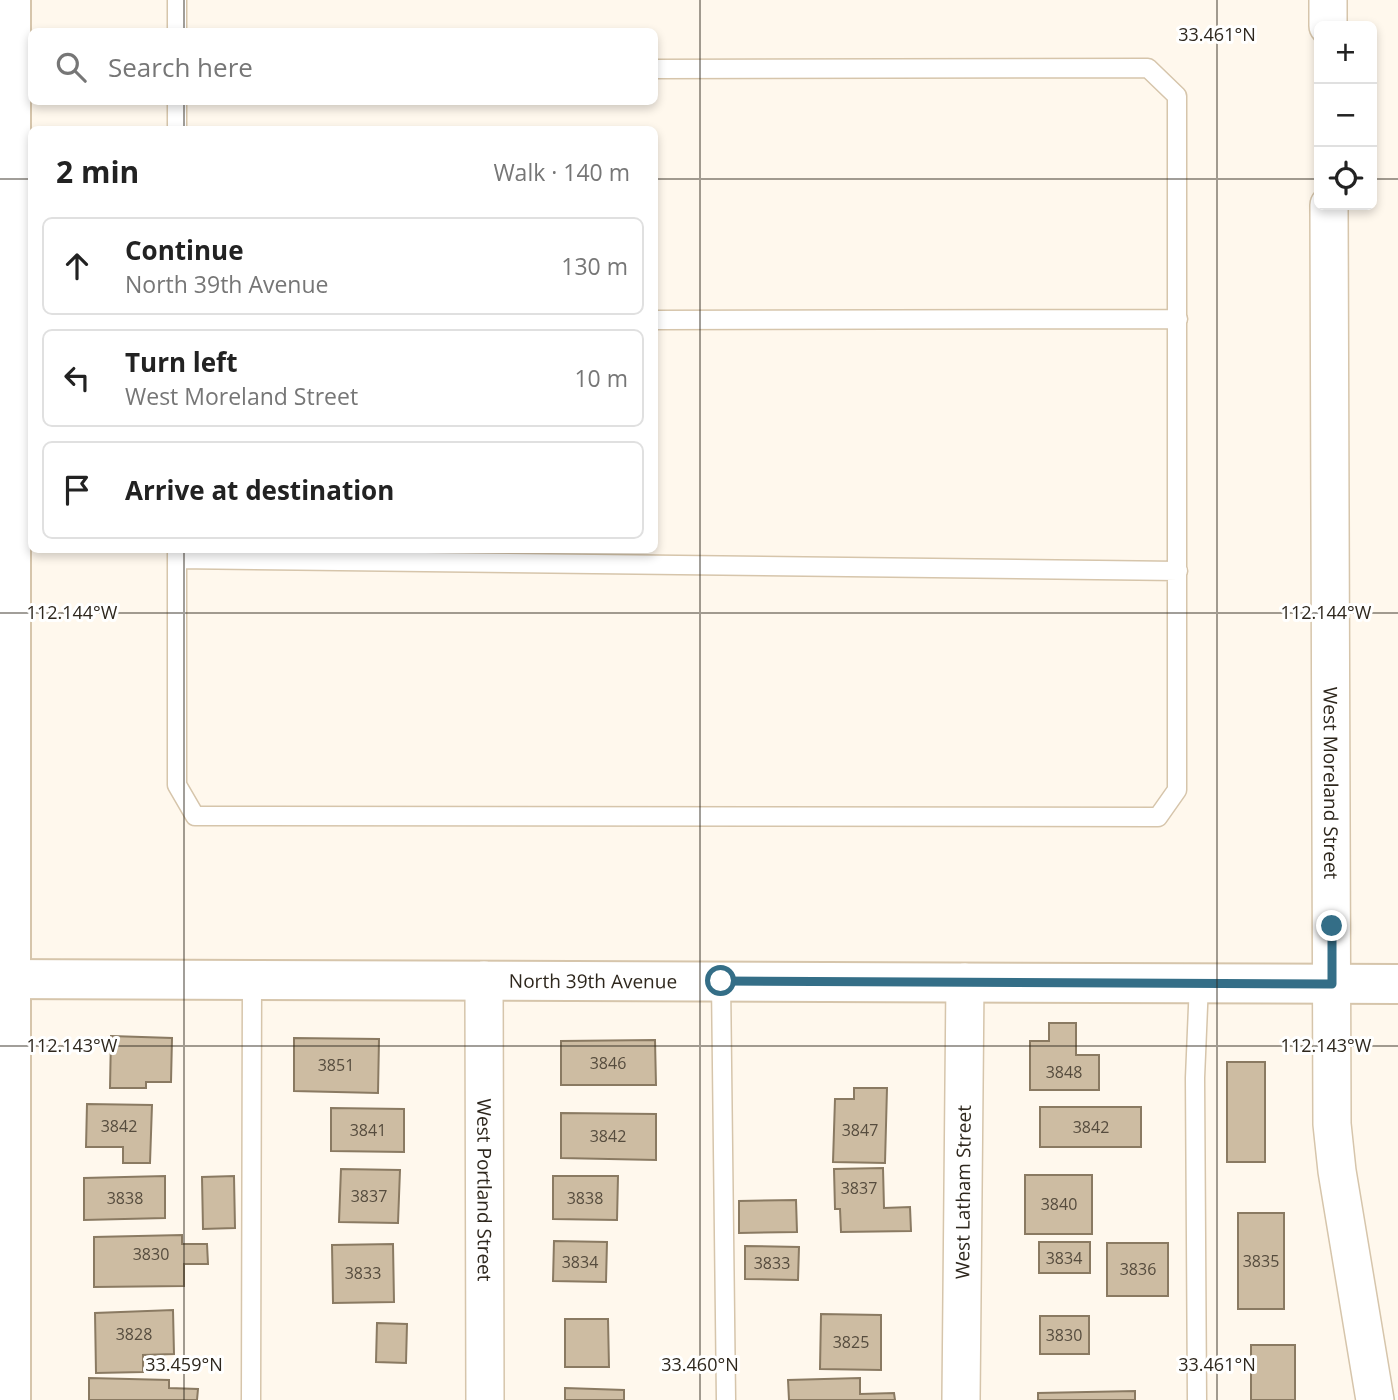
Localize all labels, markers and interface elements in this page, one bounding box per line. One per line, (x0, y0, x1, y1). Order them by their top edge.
map controls (1314, 21, 1377, 210)
button: + (1314, 21, 1377, 84)
text: 33.461°N (1178, 22, 1256, 46)
search box (28, 28, 658, 105)
icon: search (52, 48, 90, 86)
text: Search here (108, 49, 253, 85)
button: − (1314, 84, 1377, 147)
button: locate (1314, 147, 1377, 210)
text: 2 min (56, 151, 139, 192)
text: Walk · 140 m (493, 156, 630, 188)
text: Continue (125, 232, 244, 268)
icon: ahead (58, 247, 96, 285)
text: 130 m (561, 250, 628, 282)
text: North 39th Avenue (125, 268, 329, 300)
text: Turn left (125, 344, 237, 380)
icon: left (58, 359, 96, 397)
text: 10 m (574, 362, 628, 394)
text: West Moreland Street (125, 380, 358, 412)
icon: arrive (58, 471, 96, 509)
text: Arrive at destination (125, 472, 394, 508)
text: 112.144°W (27, 600, 118, 624)
text: 112.144°W (1281, 600, 1372, 624)
street label: West Moreland Street (1318, 687, 1344, 880)
route end (1316, 910, 1347, 941)
route start (705, 965, 736, 996)
street label: North 39th Avenue (509, 968, 677, 994)
text: 112.143°W (27, 1033, 118, 1057)
text: 112.143°W (1281, 1033, 1372, 1057)
house number: 3846 (590, 1052, 626, 1074)
house number: 3851 (318, 1054, 354, 1076)
house number: 3848 (1046, 1061, 1082, 1083)
street label: West Portland Street (471, 1098, 498, 1282)
street label: West Latham Street (949, 1105, 977, 1279)
house number: 3842 (101, 1115, 137, 1137)
house number: 3842 (1073, 1116, 1109, 1138)
house number: 3841 (350, 1119, 386, 1141)
house number: 3847 (842, 1119, 878, 1141)
house number: 3842 (590, 1125, 626, 1147)
house number: 3837 (841, 1177, 877, 1199)
house number: 3837 (351, 1185, 387, 1207)
house number: 3838 (107, 1187, 143, 1209)
house number: 3838 (567, 1187, 603, 1209)
house number: 3840 (1041, 1193, 1077, 1215)
house number: 3830 (133, 1243, 169, 1265)
house number: 3834 (1046, 1247, 1082, 1269)
house number: 3835 (1243, 1250, 1279, 1272)
house number: 3834 (562, 1251, 598, 1273)
house number: 3833 (754, 1252, 790, 1274)
house number: 3836 (1120, 1258, 1156, 1280)
house number: 3833 (345, 1262, 381, 1284)
house number: 3828 (116, 1323, 152, 1345)
house number: 3830 (1046, 1324, 1082, 1346)
house number: 3825 (833, 1331, 869, 1353)
text: 33.459°N (145, 1352, 223, 1376)
text: 33.460°N (661, 1352, 739, 1376)
text: 33.461°N (1178, 1352, 1256, 1376)

